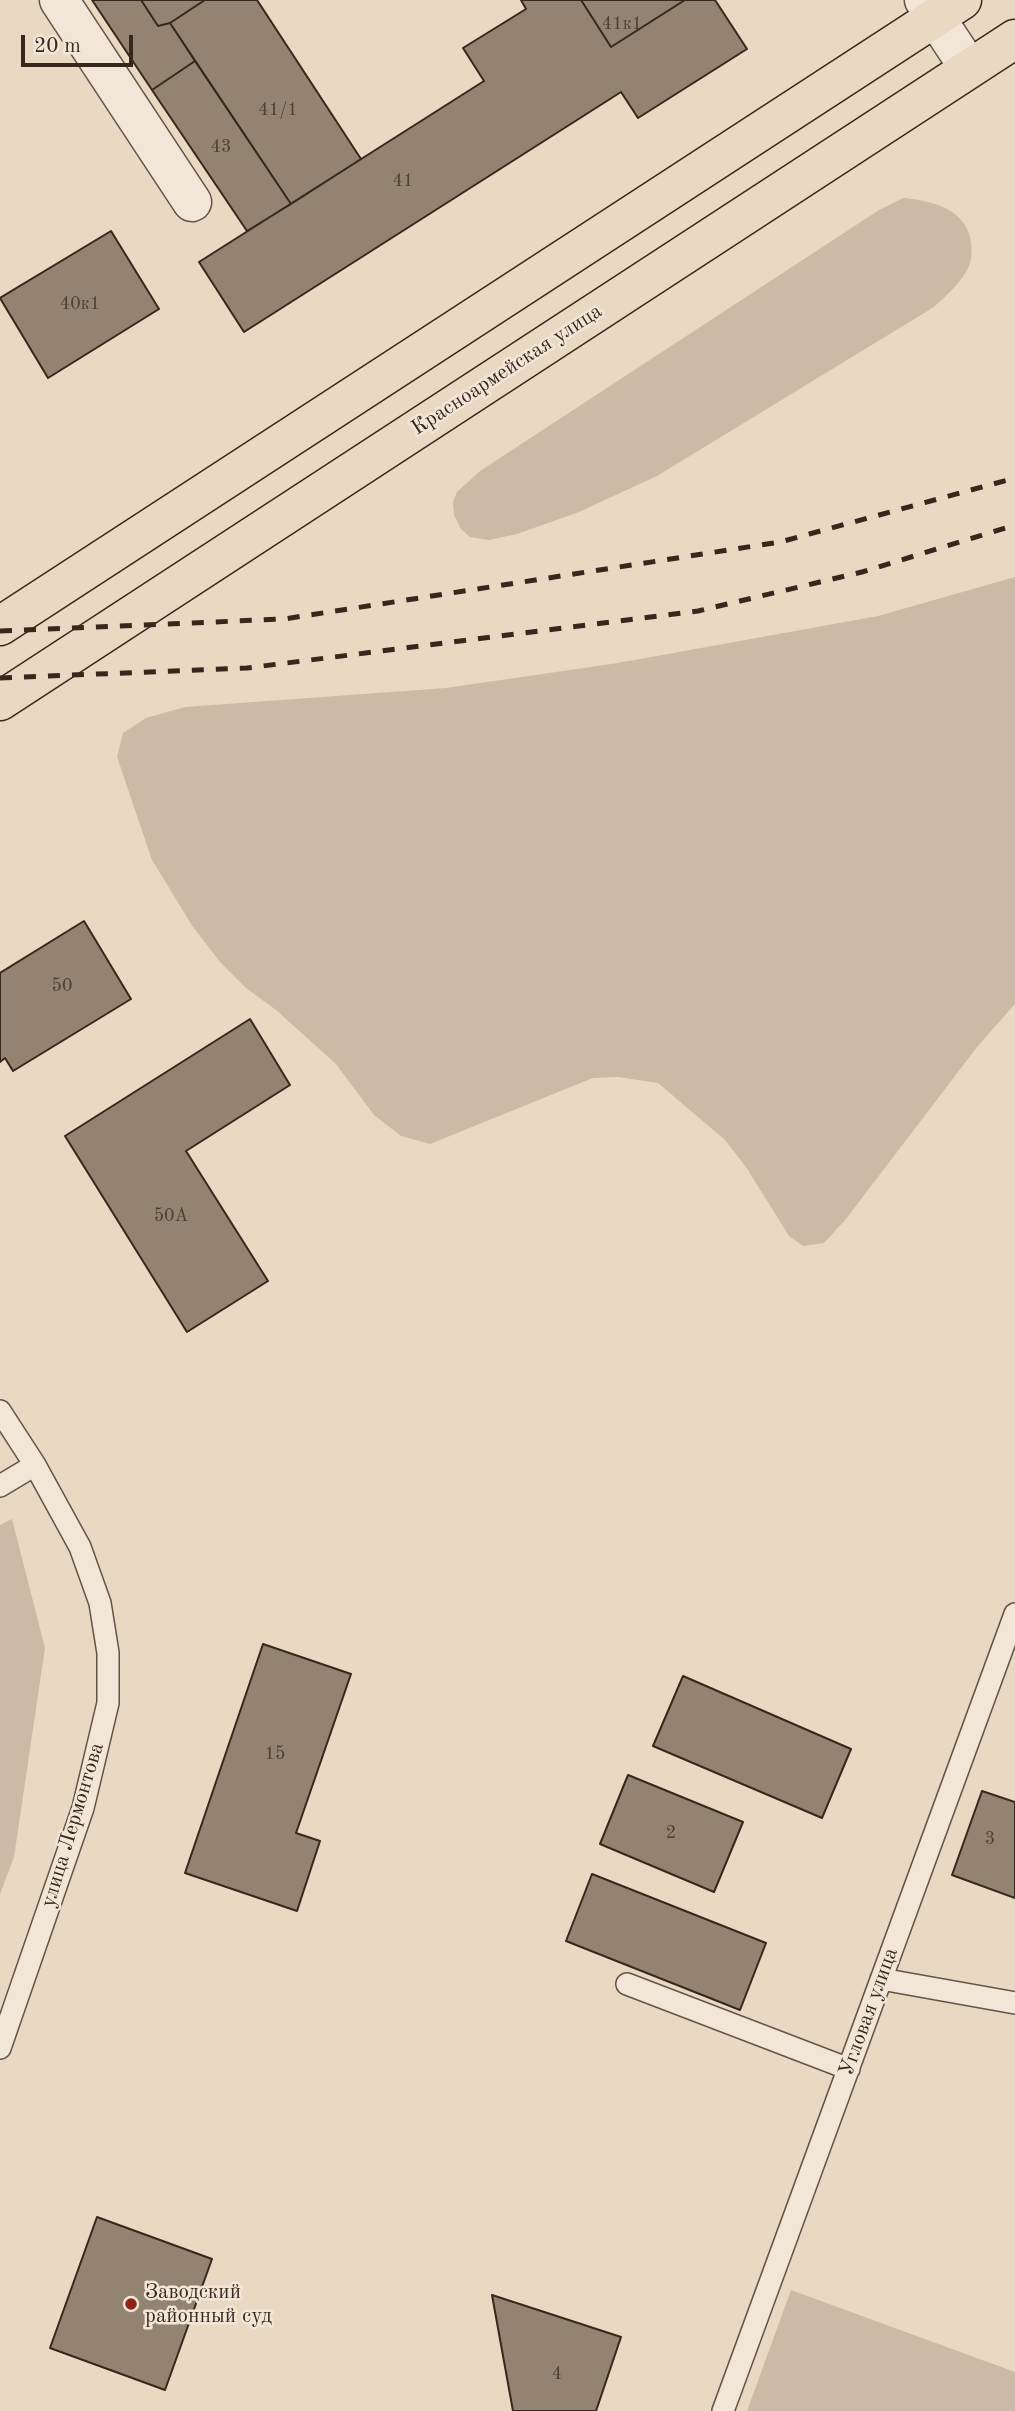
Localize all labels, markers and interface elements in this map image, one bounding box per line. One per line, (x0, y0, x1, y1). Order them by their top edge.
house number: 41к1 (602, 13, 642, 35)
scale bar (24, 21, 136, 65)
text: 20 m (34, 36, 81, 57)
house number: 41/1 (258, 99, 298, 121)
house number: 43 (211, 136, 231, 158)
house number: 41 (393, 170, 413, 192)
house number: 40к1 (60, 293, 100, 315)
street label: Красноармейская улица (407, 299, 607, 441)
house number: 50 (52, 975, 72, 997)
house number: 50А (154, 1205, 188, 1227)
street label: улица Лермонтова (36, 1739, 110, 1911)
house number: 15 (265, 1743, 285, 1765)
house number: 2 (666, 1822, 676, 1844)
house number: 3 (985, 1828, 995, 1850)
street label: Угловая улица (834, 1944, 904, 2080)
place label: Заводский районный суд (145, 2279, 272, 2329)
marker: Заводский районный суд (123, 2296, 139, 2312)
house number: 4 (552, 2363, 562, 2385)

